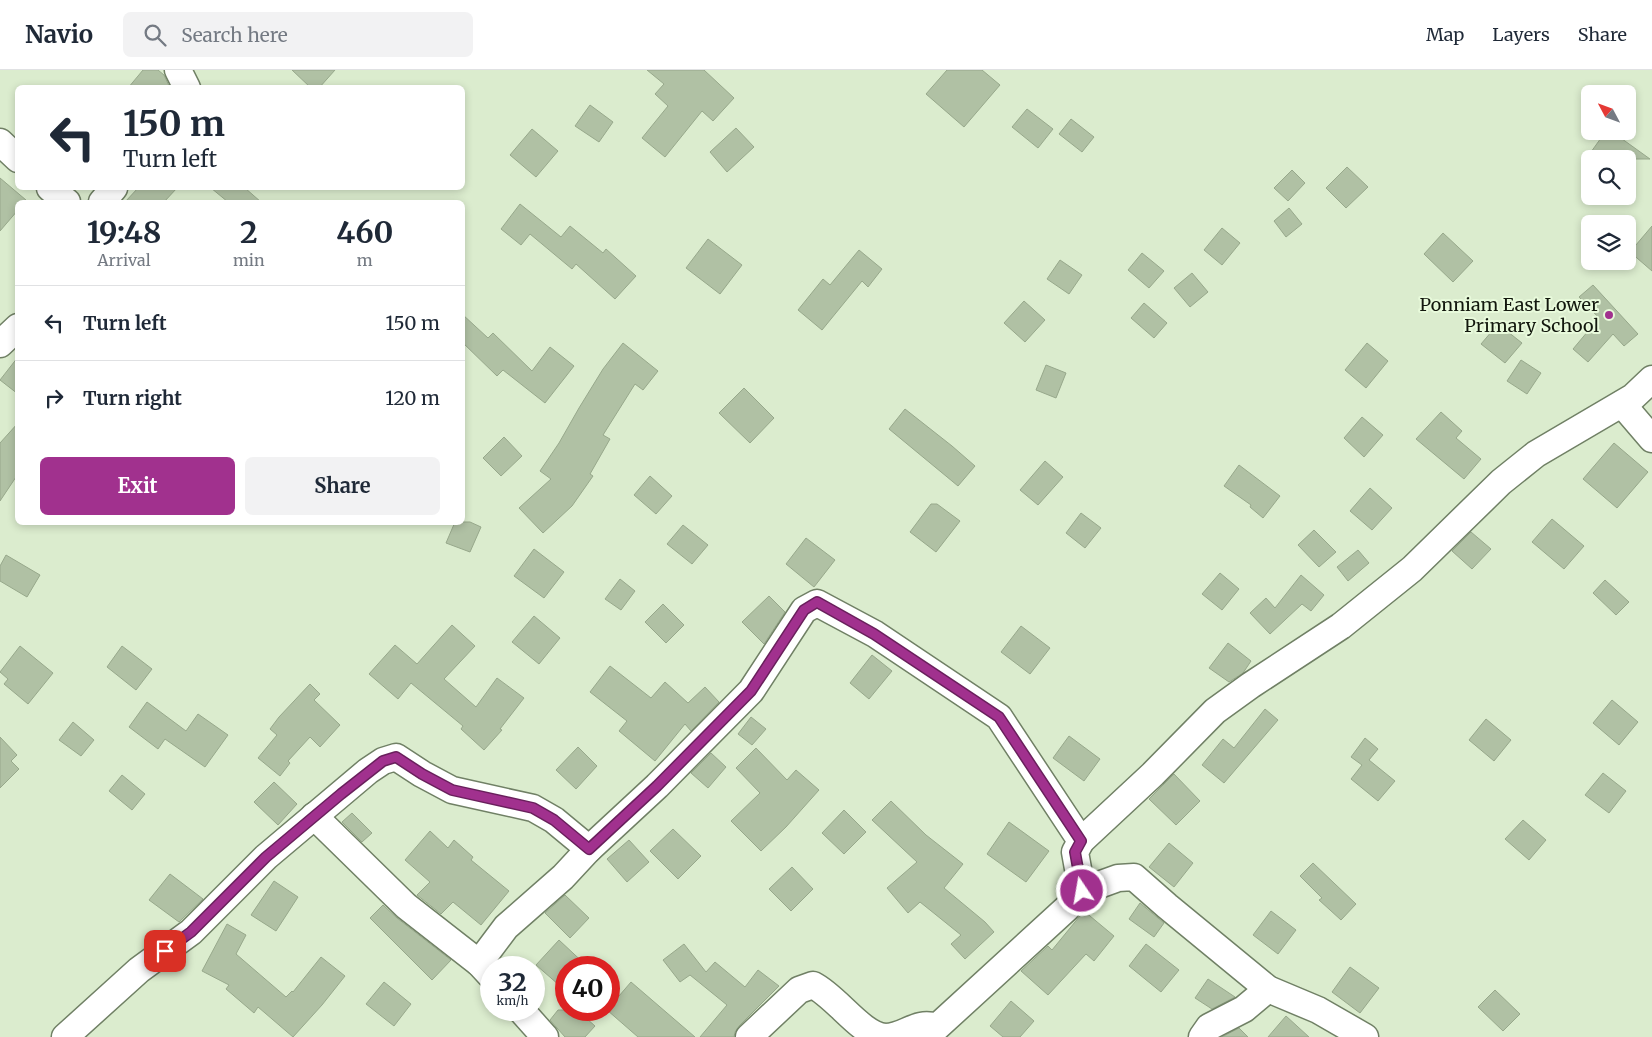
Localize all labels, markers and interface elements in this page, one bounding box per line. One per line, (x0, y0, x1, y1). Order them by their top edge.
search box (123, 12, 473, 57)
text: Navio (25, 19, 93, 50)
icon: search (141, 21, 169, 49)
text: Search here (181, 23, 288, 47)
text: Map (1426, 23, 1464, 46)
text: Layers (1492, 23, 1550, 46)
text: Share (1578, 23, 1627, 46)
north arrow (1581, 85, 1636, 140)
map controls (1581, 85, 1636, 270)
text: 150 m (123, 102, 225, 146)
icon: left (40, 105, 105, 170)
text: Turn left (123, 145, 217, 173)
button: search (1581, 150, 1636, 205)
text: 19:48 (87, 213, 161, 251)
text: 2 (240, 213, 258, 251)
text: 460 (336, 213, 393, 251)
button: layers (1581, 215, 1636, 270)
text: Arrival (97, 250, 151, 270)
text: min (233, 250, 265, 270)
text: m (357, 250, 373, 270)
place label: Ponniam East Lower Primary School (1419, 293, 1599, 337)
icon: left (40, 309, 68, 337)
marker: Ponniam East Lower Primary School (1603, 309, 1615, 321)
text: Turn left (83, 311, 167, 335)
text: 150 m (386, 311, 440, 335)
icon: right (40, 384, 68, 412)
text: Turn right (83, 386, 182, 410)
text: 120 m (385, 386, 440, 410)
button: Exit (40, 457, 235, 515)
button: Share (245, 457, 440, 515)
position arrow (1055, 864, 1107, 916)
pin (144, 930, 186, 972)
icon: arrive (151, 937, 179, 965)
speed limit sign: 40 (555, 956, 620, 1021)
text: 32 (498, 966, 527, 998)
text: km/h (497, 993, 528, 1008)

